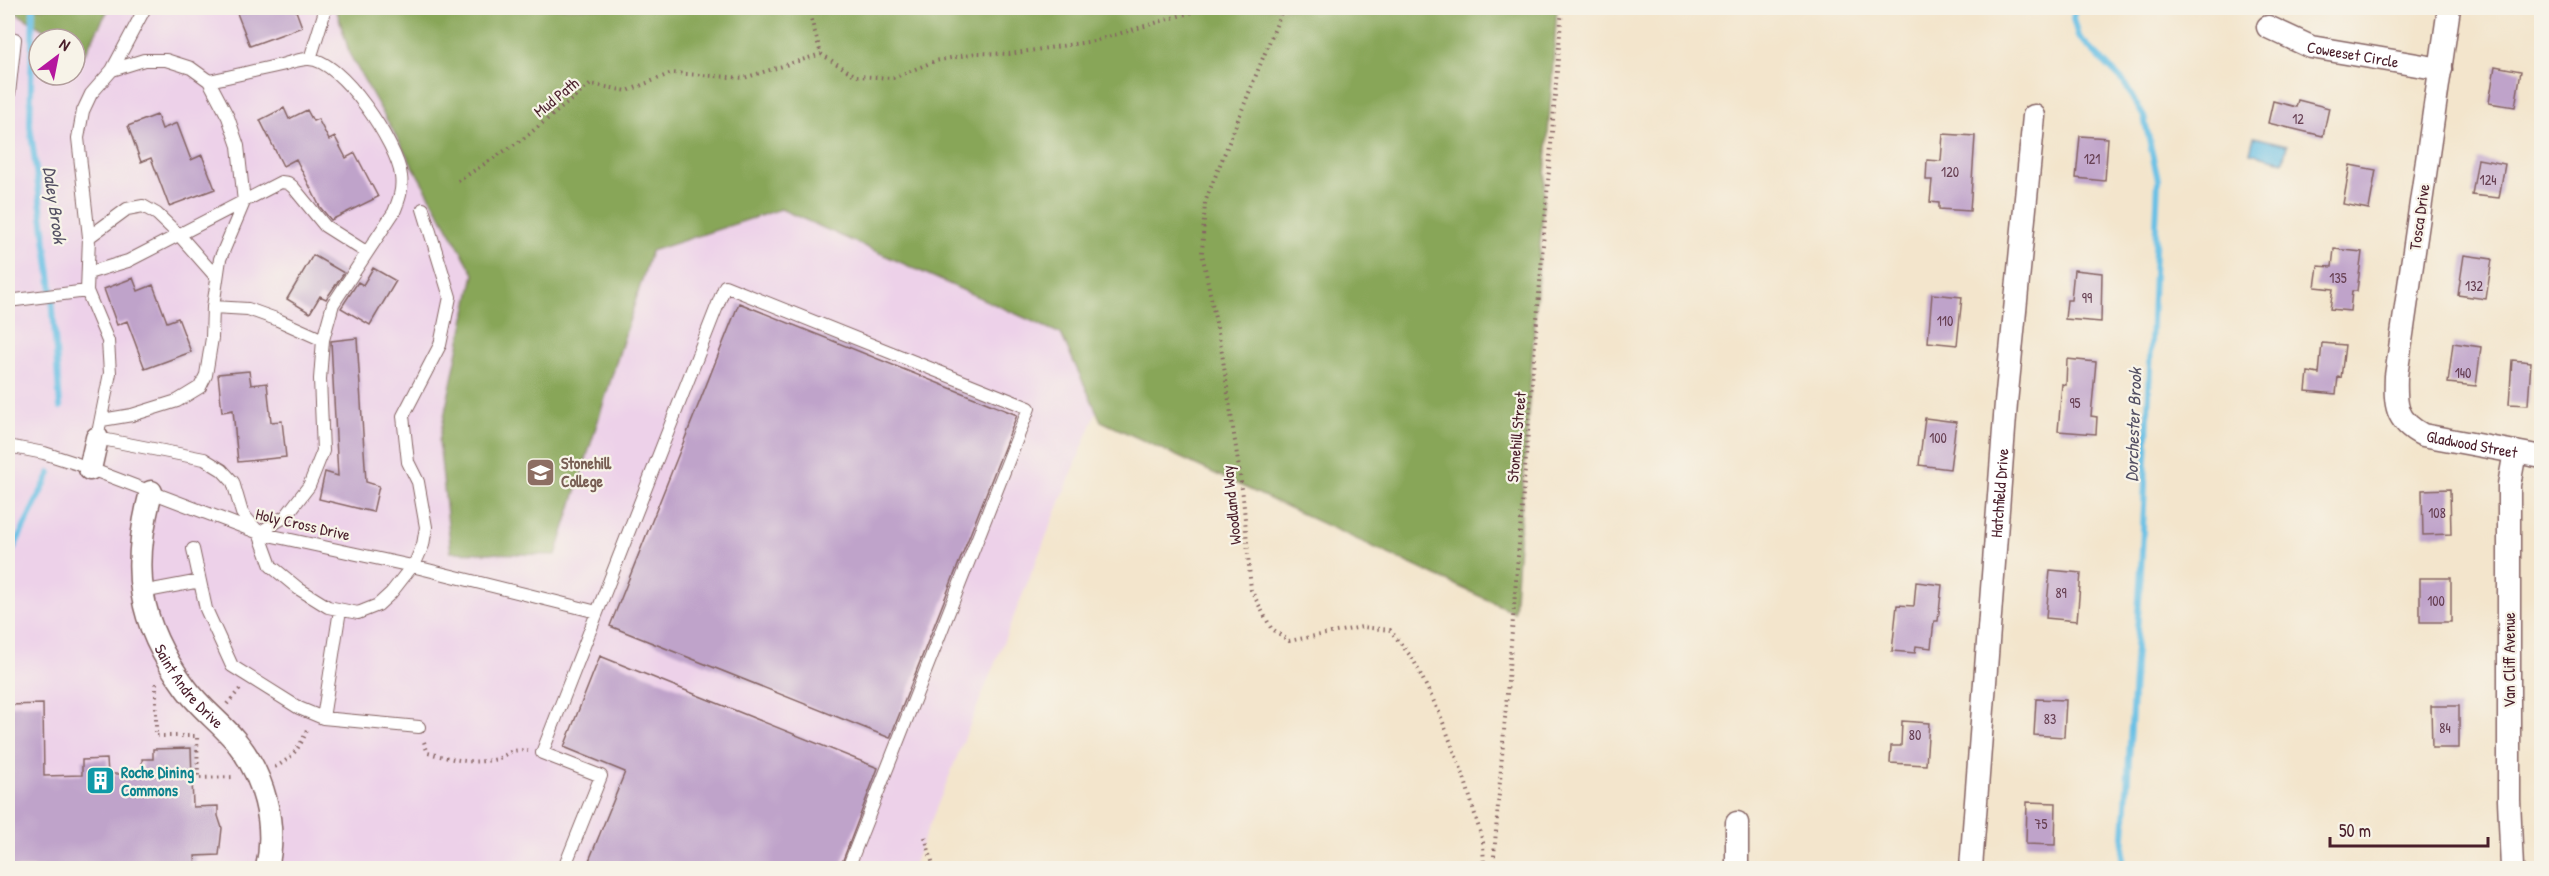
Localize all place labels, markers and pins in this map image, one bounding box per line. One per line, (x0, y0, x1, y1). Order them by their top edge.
place label: Stonehill College (561, 452, 612, 493)
school or university icon: Stonehill College (524, 456, 556, 488)
place label: Roche Dining Commons (121, 761, 194, 801)
building icon: Roche Dining Commons (84, 765, 116, 797)

